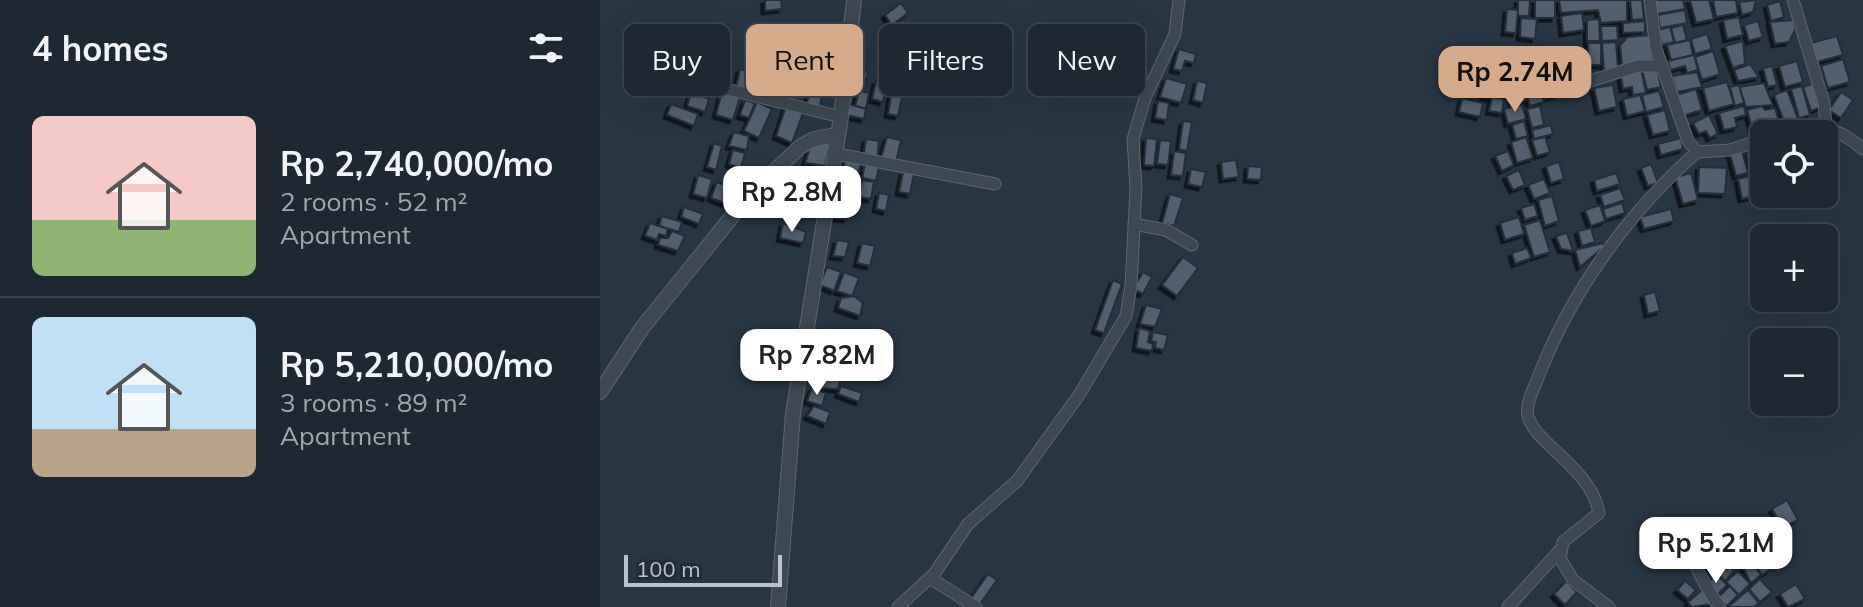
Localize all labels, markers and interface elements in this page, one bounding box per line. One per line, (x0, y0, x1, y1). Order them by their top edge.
chip: Buy (624, 24, 730, 96)
chip: Rent (746, 24, 863, 96)
chip: Filters (879, 24, 1012, 96)
chip: New (1028, 24, 1145, 96)
icon: filters (524, 26, 568, 70)
text: 4 homes (32, 27, 169, 70)
pin: Rp 2.74M (1432, 46, 1598, 114)
text: Rp 2.74M (1456, 55, 1574, 88)
map controls (1750, 120, 1838, 416)
button: locate (1750, 120, 1838, 208)
text: Rp 2,740,000/mo (280, 142, 553, 185)
icon: home (96, 148, 192, 244)
pin: Rp 2.8M (718, 166, 866, 234)
text: Rp 2.8M (741, 175, 843, 208)
text: 2 rooms · 52 m² (280, 185, 467, 218)
text: Apartment (280, 218, 411, 251)
button: + (1750, 224, 1838, 312)
button: − (1750, 328, 1838, 416)
pin: Rp 7.82M (734, 329, 900, 397)
text: Rp 7.82M (758, 338, 876, 371)
text: Rp 5,210,000/mo (280, 343, 553, 386)
icon: home (96, 349, 192, 445)
text: 3 rooms · 89 m² (280, 386, 467, 419)
text: Apartment (280, 419, 411, 452)
pin: Rp 5.21M (1633, 517, 1799, 585)
text: Rp 5.21M (1657, 526, 1775, 559)
scale bar (624, 551, 782, 587)
text: 100 m (636, 555, 701, 583)

